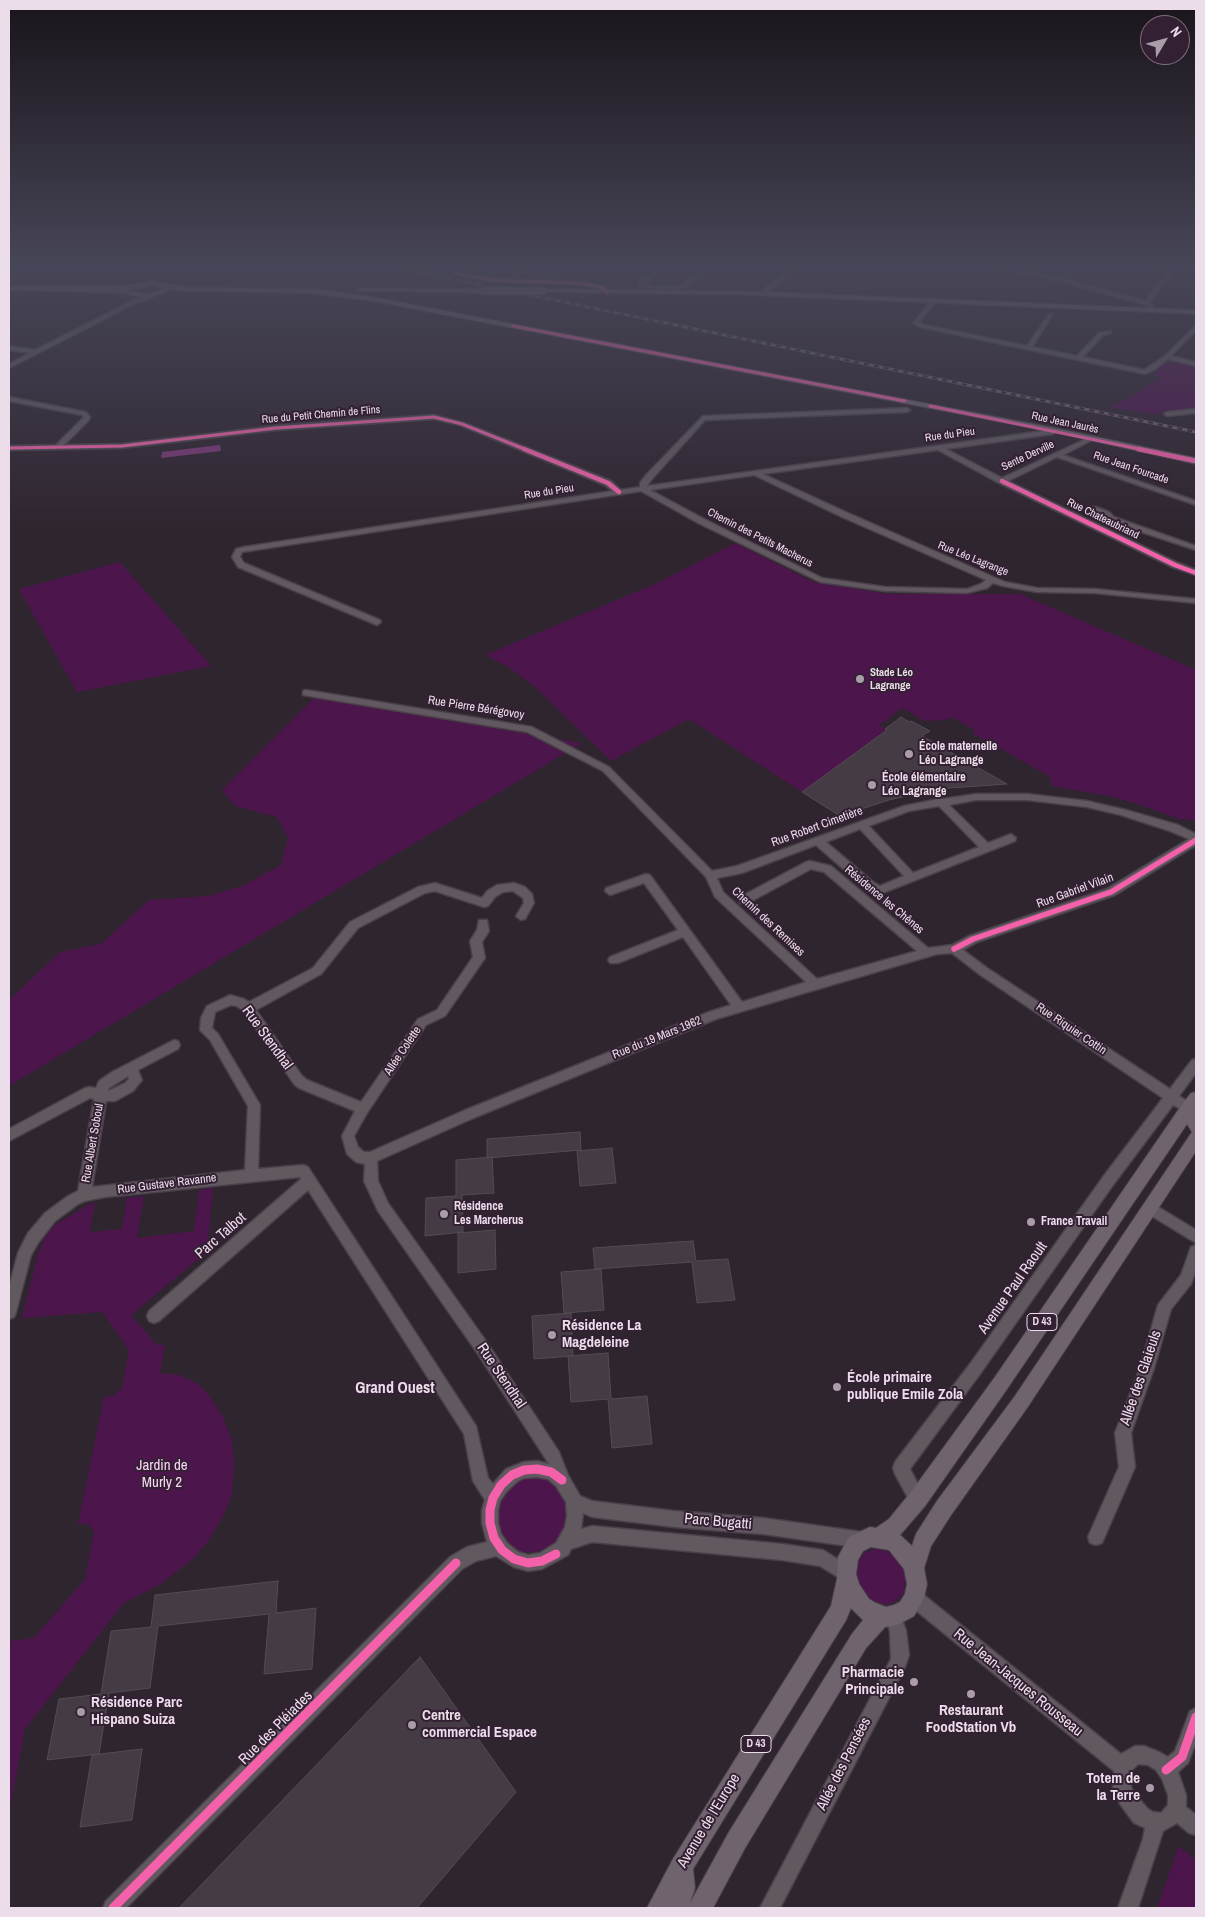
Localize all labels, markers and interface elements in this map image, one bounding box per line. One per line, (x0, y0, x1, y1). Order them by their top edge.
north arrow (1140, 15, 1190, 65)
text: N (1166, 23, 1186, 40)
street label: Rue du Petit Chemin de Flins (261, 403, 381, 427)
street label: Rue Jean Jaurès (1030, 409, 1100, 437)
street label: Rue du Pieu (924, 425, 976, 445)
street label: Sente Derville (1000, 438, 1056, 474)
street label: Rue Jean Fourcade (1092, 449, 1170, 487)
street label: Rue du Pieu (523, 482, 575, 502)
street label: Rue Chateaubriand (1065, 496, 1141, 542)
street label: Chemin des Petits Macherus (705, 506, 815, 570)
street label: Rue Léo Lagrange (936, 539, 1010, 579)
place label: Stade Léo Lagrange (870, 666, 913, 692)
marker: Stade Léo Lagrange (854, 673, 866, 685)
street label: Rue Pierre Bérégovoy (427, 693, 525, 723)
place label: École maternelle Léo Lagrange (919, 740, 997, 768)
marker: École maternelle Léo Lagrange (903, 748, 915, 760)
place label: École élémentaire Léo Lagrange (882, 771, 966, 799)
marker: École élémentaire Léo Lagrange (866, 779, 878, 791)
street label: Rue Robert Cimetière (769, 804, 865, 850)
street label: Résidence les Chênes (841, 863, 927, 937)
street label: Rue Gabriel Vilain (1035, 870, 1115, 912)
street label: Chemin des Remises (728, 884, 808, 960)
street label: Rue Riquier Cottin (1033, 1000, 1109, 1058)
street label: Rue Stendhal (238, 1003, 296, 1073)
street label: Rue du 19 Mars 1962 (610, 1014, 704, 1062)
street label: Allée Colette (381, 1024, 425, 1078)
street label: Rue Albert Soboul (79, 1102, 107, 1184)
street label: Rue Gustave Ravanne (117, 1171, 217, 1197)
place label: Résidence Les Marcherus (454, 1200, 523, 1228)
marker: Résidence Les Marcherus (438, 1208, 450, 1220)
street label: Parc Talbot (192, 1209, 250, 1263)
place label: France Travail (1041, 1215, 1107, 1229)
marker: France Travail (1025, 1216, 1037, 1228)
street label: Avenue Paul Raoult (975, 1238, 1051, 1338)
road number: D 43 (1027, 1314, 1057, 1330)
place label: Résidence La Magdeleine (562, 1317, 641, 1352)
street label: Allée des Glaieuls (1116, 1328, 1166, 1428)
marker: Résidence La Magdeleine (546, 1329, 558, 1341)
street label: Rue Stendhal (473, 1340, 529, 1412)
place label: École primaire publique Emile Zola (847, 1369, 963, 1404)
district label: Grand Ouest (355, 1379, 435, 1399)
marker: École primaire publique Emile Zola (831, 1381, 843, 1393)
park label: Jardin de Murly 2 (136, 1457, 188, 1492)
street label: Parc Bugatti (683, 1510, 753, 1534)
street label: Rue Jean-Jacques Rousseau (950, 1625, 1086, 1741)
place label: Pharmacie Principale (842, 1664, 904, 1699)
marker: Pharmacie Principale (908, 1676, 920, 1688)
street label: Rue des Pléiades (235, 1687, 317, 1769)
marker: Restaurant FoodStation Vb (965, 1688, 977, 1700)
place label: Résidence Parc Hispano Suiza (91, 1694, 183, 1729)
place label: Restaurant FoodStation Vb (926, 1702, 1016, 1737)
marker: Résidence Parc Hispano Suiza (75, 1706, 87, 1718)
place label: Centre commercial Espace (422, 1707, 537, 1742)
street label: Allée des Pensées (813, 1715, 875, 1813)
marker: Centre commercial Espace (406, 1719, 418, 1731)
road number: D 43 (741, 1736, 771, 1752)
place label: Totem de la Terre (1086, 1770, 1140, 1805)
street label: Avenue de l'Europe (674, 1771, 744, 1871)
marker: Totem de la Terre (1144, 1782, 1156, 1794)

